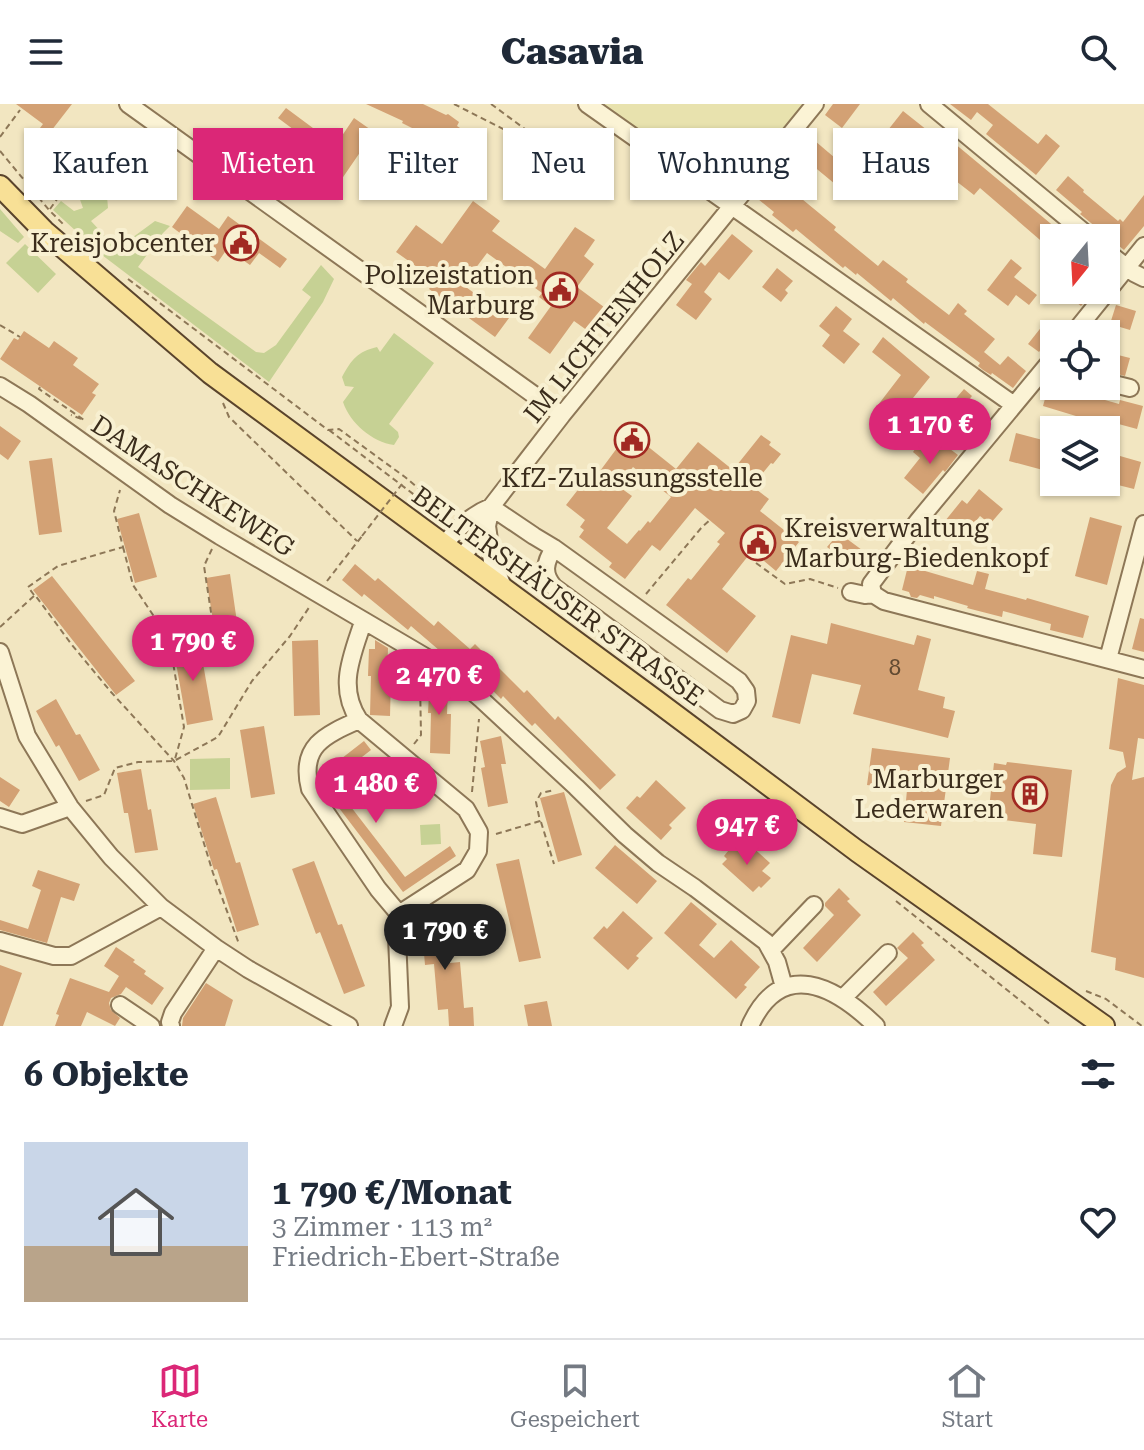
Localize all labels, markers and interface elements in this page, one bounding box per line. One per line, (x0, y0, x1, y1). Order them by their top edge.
icon: menu (24, 30, 68, 74)
icon: search (1076, 30, 1120, 74)
text: Casavia (501, 31, 643, 73)
chip: Kaufen (24, 128, 177, 200)
chip: Mieten (193, 128, 343, 200)
chip: Filter (359, 128, 487, 200)
chip: Neu (503, 128, 614, 200)
chip: Wohnung (630, 128, 817, 200)
chip: Haus (833, 128, 958, 200)
public building icon: Kreisjobcenter (222, 224, 260, 262)
north arrow (1040, 224, 1120, 304)
map controls (1040, 224, 1120, 496)
street label: IM LICHTENHOLZ (518, 226, 690, 428)
place label: Kreisjobcenter (30, 228, 215, 258)
place label: Polizeistation Marburg (364, 260, 534, 320)
public building icon: Polizeistation Marburg (541, 271, 579, 309)
button: locate (1040, 320, 1120, 400)
pin: 1 170 € (856, 398, 1004, 466)
street label: DAMASCHKEWEG (86, 409, 300, 563)
text: 1 170 € (887, 409, 973, 439)
button: layers (1040, 416, 1120, 496)
public building icon: KfZ-Zulassungsstelle (613, 421, 651, 459)
place label: KfZ-Zulassungsstelle (501, 463, 763, 493)
street label: BELTERSHÄUSER STRASSE (406, 479, 710, 712)
place label: Kreisverwaltung Marburg-Biedenkopf (784, 513, 1050, 573)
public building icon: Kreisverwaltung Marburg-Biedenkopf (739, 524, 777, 562)
pin: 1 790 € (119, 615, 267, 683)
text: 1 790 € (150, 626, 236, 656)
pin: 2 470 € (365, 649, 513, 717)
house number: 8 (889, 655, 901, 680)
text: 2 470 € (396, 660, 482, 690)
pin: 1 480 € (302, 757, 450, 825)
place label: Marburger Lederwaren (855, 764, 1004, 824)
text: 1 480 € (333, 768, 419, 798)
building icon: Marburger Lederwaren (1011, 775, 1049, 813)
pin: 947 € (691, 799, 803, 867)
text: 947 € (715, 810, 779, 840)
pin: 1 790 € (371, 904, 519, 972)
text: 1 790 € (402, 915, 488, 945)
icon: filters (1076, 1052, 1120, 1096)
text: 6 Objekte (24, 1054, 189, 1094)
text: 1 790 €/Monat (272, 1172, 512, 1212)
icon: home (88, 1174, 184, 1270)
icon: heart (1076, 1200, 1120, 1244)
text: 3 Zimmer · 113 m² (272, 1212, 492, 1242)
text: Friedrich-Ebert-Straße (272, 1242, 560, 1272)
tab: Karte (151, 1359, 208, 1432)
tab: Gespeichert (510, 1359, 640, 1432)
tab: Start (942, 1359, 993, 1432)

